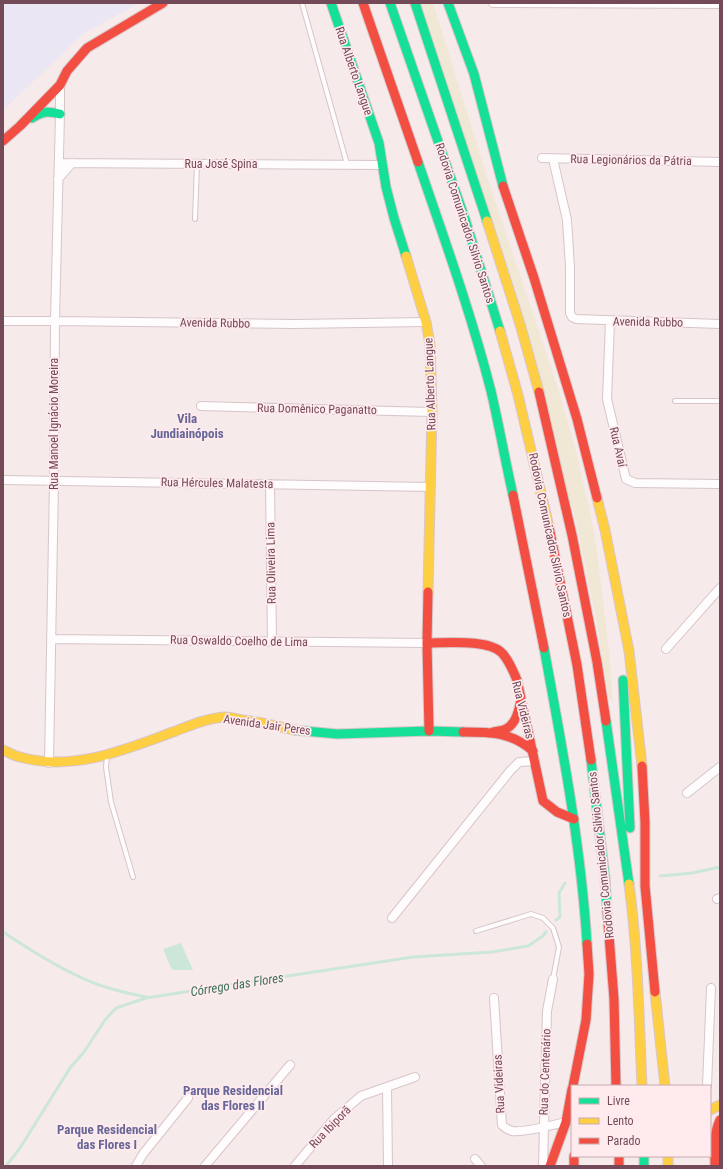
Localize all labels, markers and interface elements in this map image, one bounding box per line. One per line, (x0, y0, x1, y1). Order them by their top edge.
street label: Rua Alberto Langue (332, 25, 376, 117)
street label: Rodovia Comunicador Silvio Santos (432, 141, 498, 305)
street label: Rua Legionários da Pátria (570, 152, 692, 168)
street label: Rua José Spina (185, 157, 258, 171)
street label: Avenida Rubbo (613, 314, 683, 330)
street label: Avenida Rubbo (180, 315, 250, 331)
street label: Rua Alberto Langue (421, 337, 439, 431)
street label: Rua Manoel Ignácio Moreira (47, 358, 61, 490)
street label: Rua Domênico Paganatto (257, 401, 377, 417)
district label: Vila Jundiainópois (150, 411, 224, 441)
street label: Rua Avaí (607, 425, 630, 470)
street label: Rodovia Comunicador Silvio Santos (526, 452, 574, 618)
street label: Rua Hércules Malatesta (161, 475, 274, 491)
street label: Rua Oliveira Lima (263, 522, 279, 604)
street label: Rua Oswaldo Coelho de Lima (170, 633, 308, 649)
street label: Rua Videiras (509, 680, 537, 740)
street label: Avenida Jair Peres (223, 712, 311, 738)
street label: Rodovia Comunicador Silvio Santos (585, 771, 617, 939)
water label: Córrego das Flores (189, 970, 285, 999)
street label: Rua do Centenário (536, 1028, 554, 1116)
street label: Rua Videiras (490, 1054, 508, 1114)
district label: Parque Residencial das Flores II (183, 1083, 283, 1113)
legend (571, 1085, 711, 1157)
text: Livre (607, 1094, 630, 1108)
street label: Rua Ibiporã (306, 1103, 354, 1151)
text: Lento (607, 1114, 634, 1128)
district label: Parque Residencial das Flores I (57, 1122, 157, 1152)
text: Parado (607, 1134, 640, 1148)

